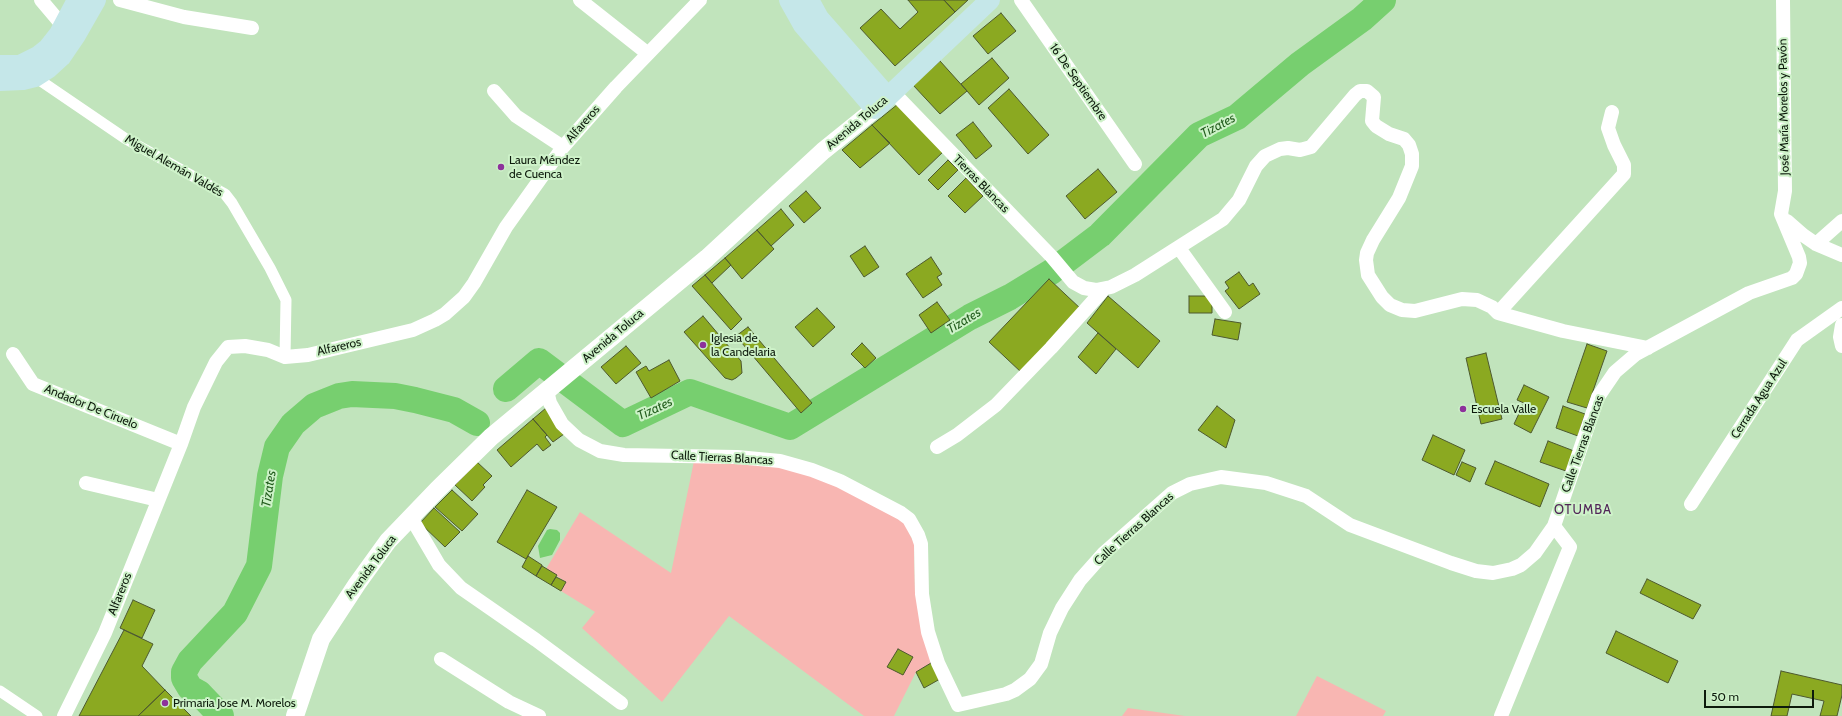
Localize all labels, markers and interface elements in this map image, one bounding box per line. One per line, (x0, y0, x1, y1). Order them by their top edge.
street label: José María Morelos y Pavón (1776, 39, 1792, 175)
street label: 16 De Septiembre (1046, 41, 1110, 123)
street label: Avenida Toluca (823, 93, 891, 153)
street label: Alfareros (563, 102, 603, 146)
water label: Tizates (1198, 110, 1238, 142)
street label: Miguel Alemán Valdés (122, 132, 226, 200)
street label: Tierras Blancas (950, 152, 1012, 216)
place label: Laura Méndez de Cuenca (509, 153, 580, 181)
marker: Laura Méndez de Cuenca (496, 162, 506, 172)
water label: Tizates (944, 305, 984, 337)
street label: Avenida Toluca (579, 306, 647, 366)
place label: Iglesia de la Candelaria (711, 331, 776, 359)
street label: Alfareros (316, 335, 362, 359)
marker: Iglesia de la Candelaria (698, 340, 708, 350)
street label: Cerrada Agua Azul (1728, 357, 1790, 441)
street label: Andador De Ciruelo (42, 382, 140, 432)
water label: Tizates (635, 394, 675, 424)
street label: Calle Tierras Blancas (1559, 394, 1607, 494)
place label: Escuela Valle (1471, 402, 1536, 416)
marker: Escuela Valle (1458, 404, 1468, 414)
street label: Calle Tierras Blancas (671, 448, 773, 468)
water label: Tizates (258, 470, 280, 508)
street label: Calle Tierras Blancas (1091, 489, 1177, 569)
district label: OTUMBA (1554, 502, 1612, 518)
street label: Avenida Toluca (342, 532, 400, 602)
street label: Alfareros (105, 571, 135, 617)
scale bar (1706, 682, 1816, 708)
text: 50 m (1711, 689, 1739, 704)
place label: Primaria Jose M. Morelos (173, 696, 296, 710)
marker: Primaria Jose M. Morelos (160, 698, 170, 708)

